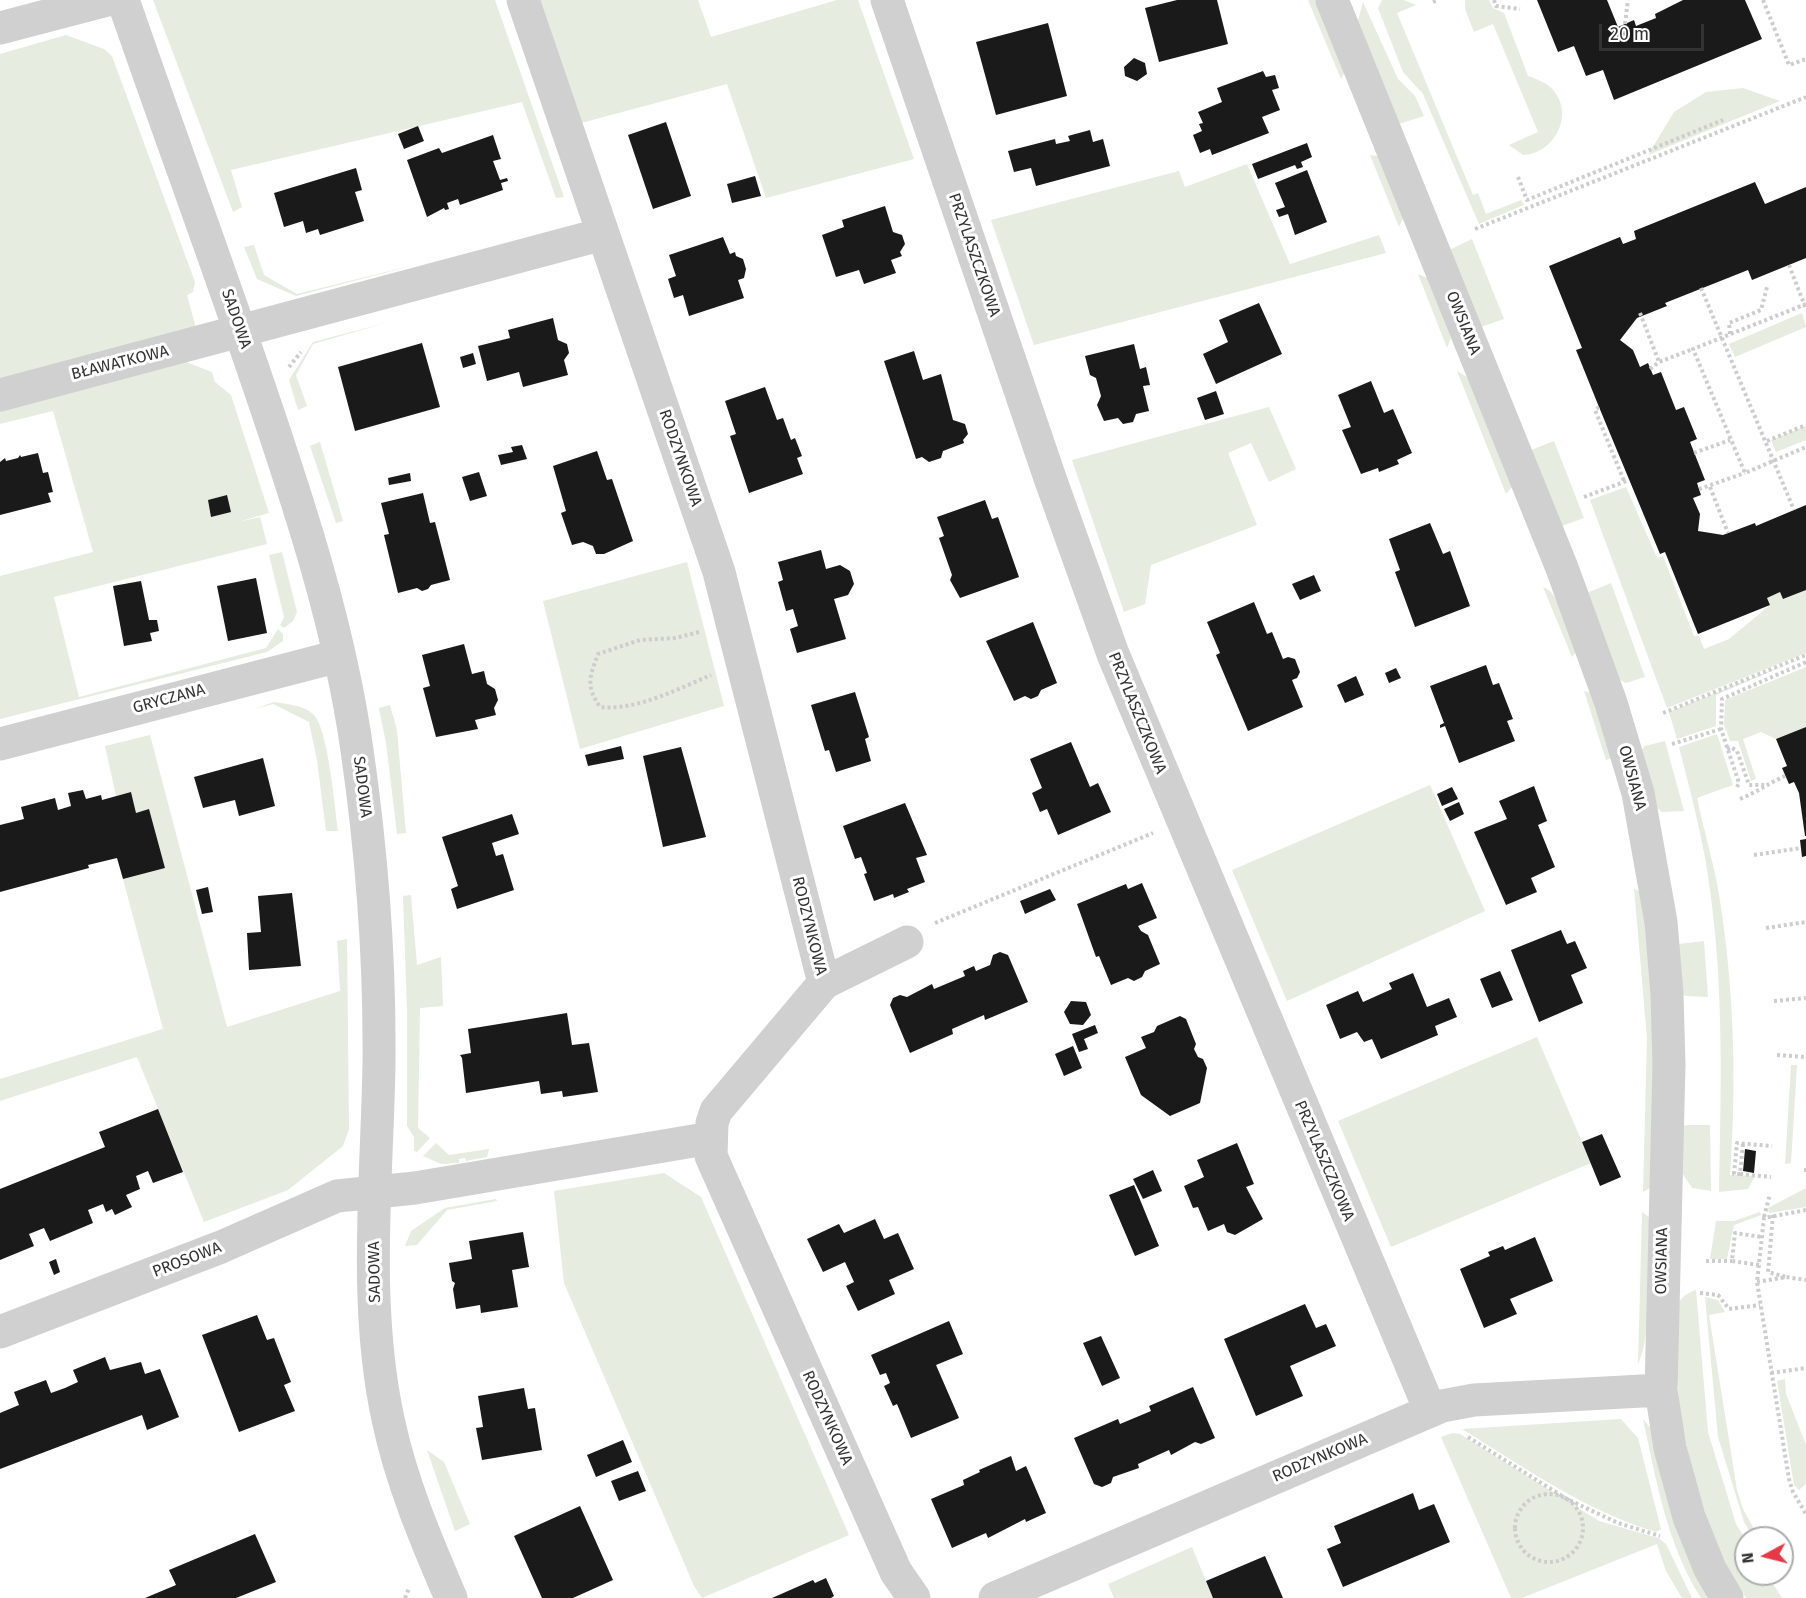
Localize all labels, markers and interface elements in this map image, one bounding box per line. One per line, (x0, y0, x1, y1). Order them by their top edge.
scale bar (1602, 12, 1707, 50)
text: 20 m (1610, 23, 1649, 45)
street label: PRZYLASZCZKOWA (944, 191, 1004, 319)
street label: SADOWA (217, 287, 255, 351)
street label: OWSIANA (1442, 288, 1484, 358)
street label: BŁAWATKOWA (69, 342, 171, 384)
street label: RODZYNKOWA (654, 407, 706, 509)
street label: PRZYLASZCZKOWA (1104, 649, 1170, 777)
street label: GRYCZANA (131, 680, 207, 718)
street label: OWSIANA (1614, 743, 1650, 813)
street label: SADOWA (349, 755, 375, 819)
street label: RODZYNKOWA (787, 875, 831, 977)
street label: PRZYLASZCZKOWA (1290, 1098, 1358, 1224)
street label: OWSIANA (1652, 1227, 1672, 1295)
street label: PROSOWA (150, 1238, 224, 1282)
street label: SADOWA (365, 1241, 385, 1303)
street label: RODZYNKOWA (798, 1368, 856, 1468)
street label: RODZYNKOWA (1270, 1429, 1370, 1487)
north arrow (1734, 1526, 1794, 1586)
text: N (1738, 1552, 1758, 1564)

